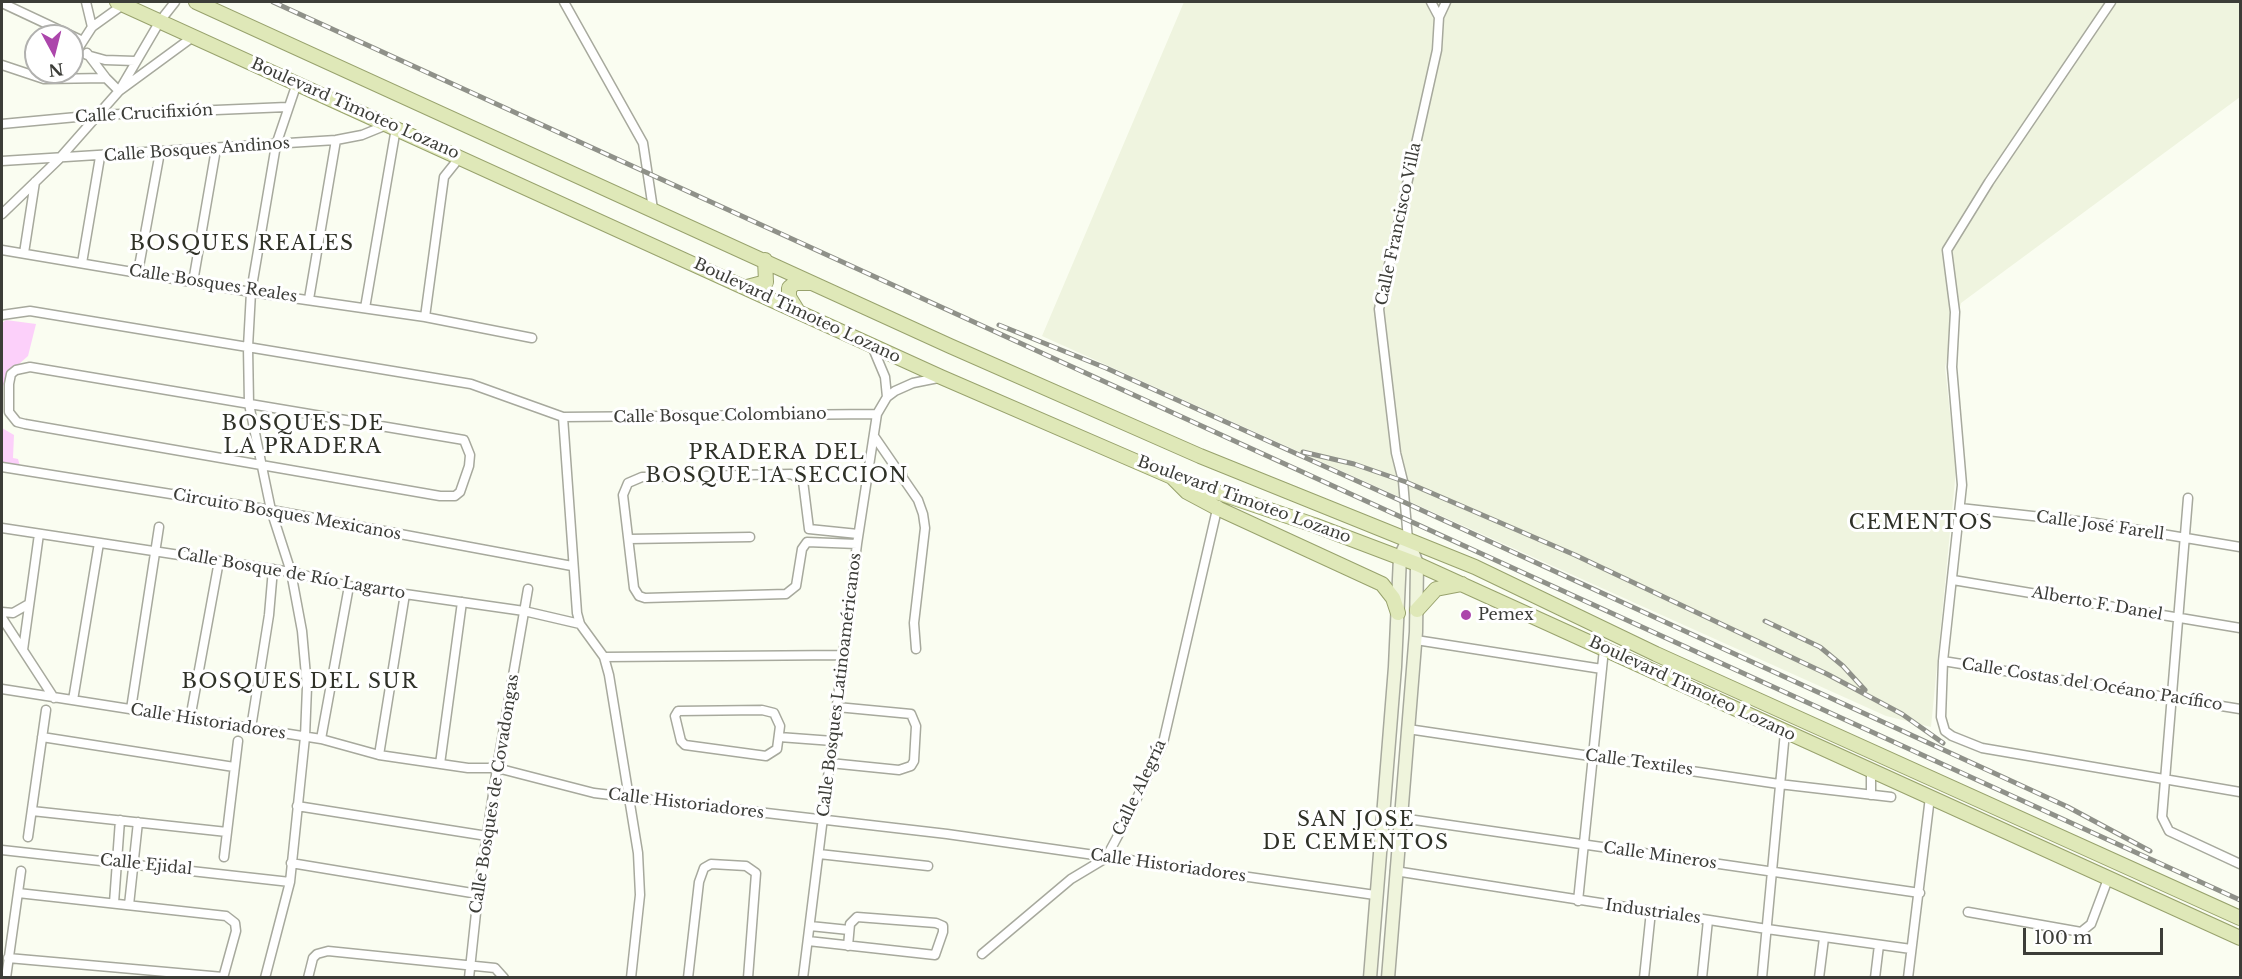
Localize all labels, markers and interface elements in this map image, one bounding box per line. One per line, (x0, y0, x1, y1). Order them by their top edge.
north arrow (24, 24, 84, 84)
street label: Boulevard Timoteo Lozano (248, 54, 462, 164)
text: N (47, 59, 65, 81)
street label: Calle Crucifixión (75, 101, 213, 127)
street label: Calle Bosques Andinos (103, 134, 291, 166)
street label: Calle Francisco Villa (1372, 141, 1426, 307)
district label: BOSQUES REALES (130, 232, 354, 256)
street label: Boulevard Timoteo Lozano (691, 255, 903, 367)
street label: Calle Bosques Reales (127, 261, 299, 307)
street label: Calle Bosque Colombiano (613, 405, 827, 427)
district label: BOSQUES DE LA PRADERA (221, 412, 385, 459)
district label: PRADERA DEL BOSQUE 1A SECCION (645, 441, 909, 488)
street label: Boulevard Timoteo Lozano (1135, 452, 1353, 548)
street label: Circuito Bosques Mexicanos (171, 485, 403, 545)
street label: Calle José Farell (2035, 507, 2165, 545)
district label: CEMENTOS (1849, 511, 1993, 535)
street label: Calle Bosque de Río Lagarto (175, 544, 407, 604)
street label: Calle Bosques Latinoaméricanos (814, 552, 866, 818)
street label: Alberto F. Danel (2030, 583, 2164, 625)
place label: Pemex (1478, 605, 1534, 625)
marker: Pemex (1459, 608, 1473, 622)
street label: Boulevard Timoteo Lozano (1586, 633, 1798, 745)
street label: Calle Costas del Océano Pacífico (1960, 655, 2224, 715)
district label: BOSQUES DEL SUR (182, 670, 418, 694)
street label: Calle Bosques de Covadongas (467, 673, 523, 915)
street label: Calle Historiadores (129, 700, 287, 744)
street label: Calle Alegría (1109, 737, 1171, 839)
street label: Calle Textiles (1584, 746, 1694, 780)
street label: Calle Historiadores (607, 785, 765, 823)
district label: SAN JOSE DE CEMENTOS (1263, 808, 1449, 855)
street label: Calle Mineros (1602, 839, 1718, 873)
street label: Calle Historiadores (1089, 846, 1247, 886)
street label: Calle Ejidal (99, 851, 193, 879)
street label: Industriales (1604, 896, 1702, 928)
scale bar (2026, 916, 2166, 954)
text: 100 m (2034, 927, 2092, 949)

